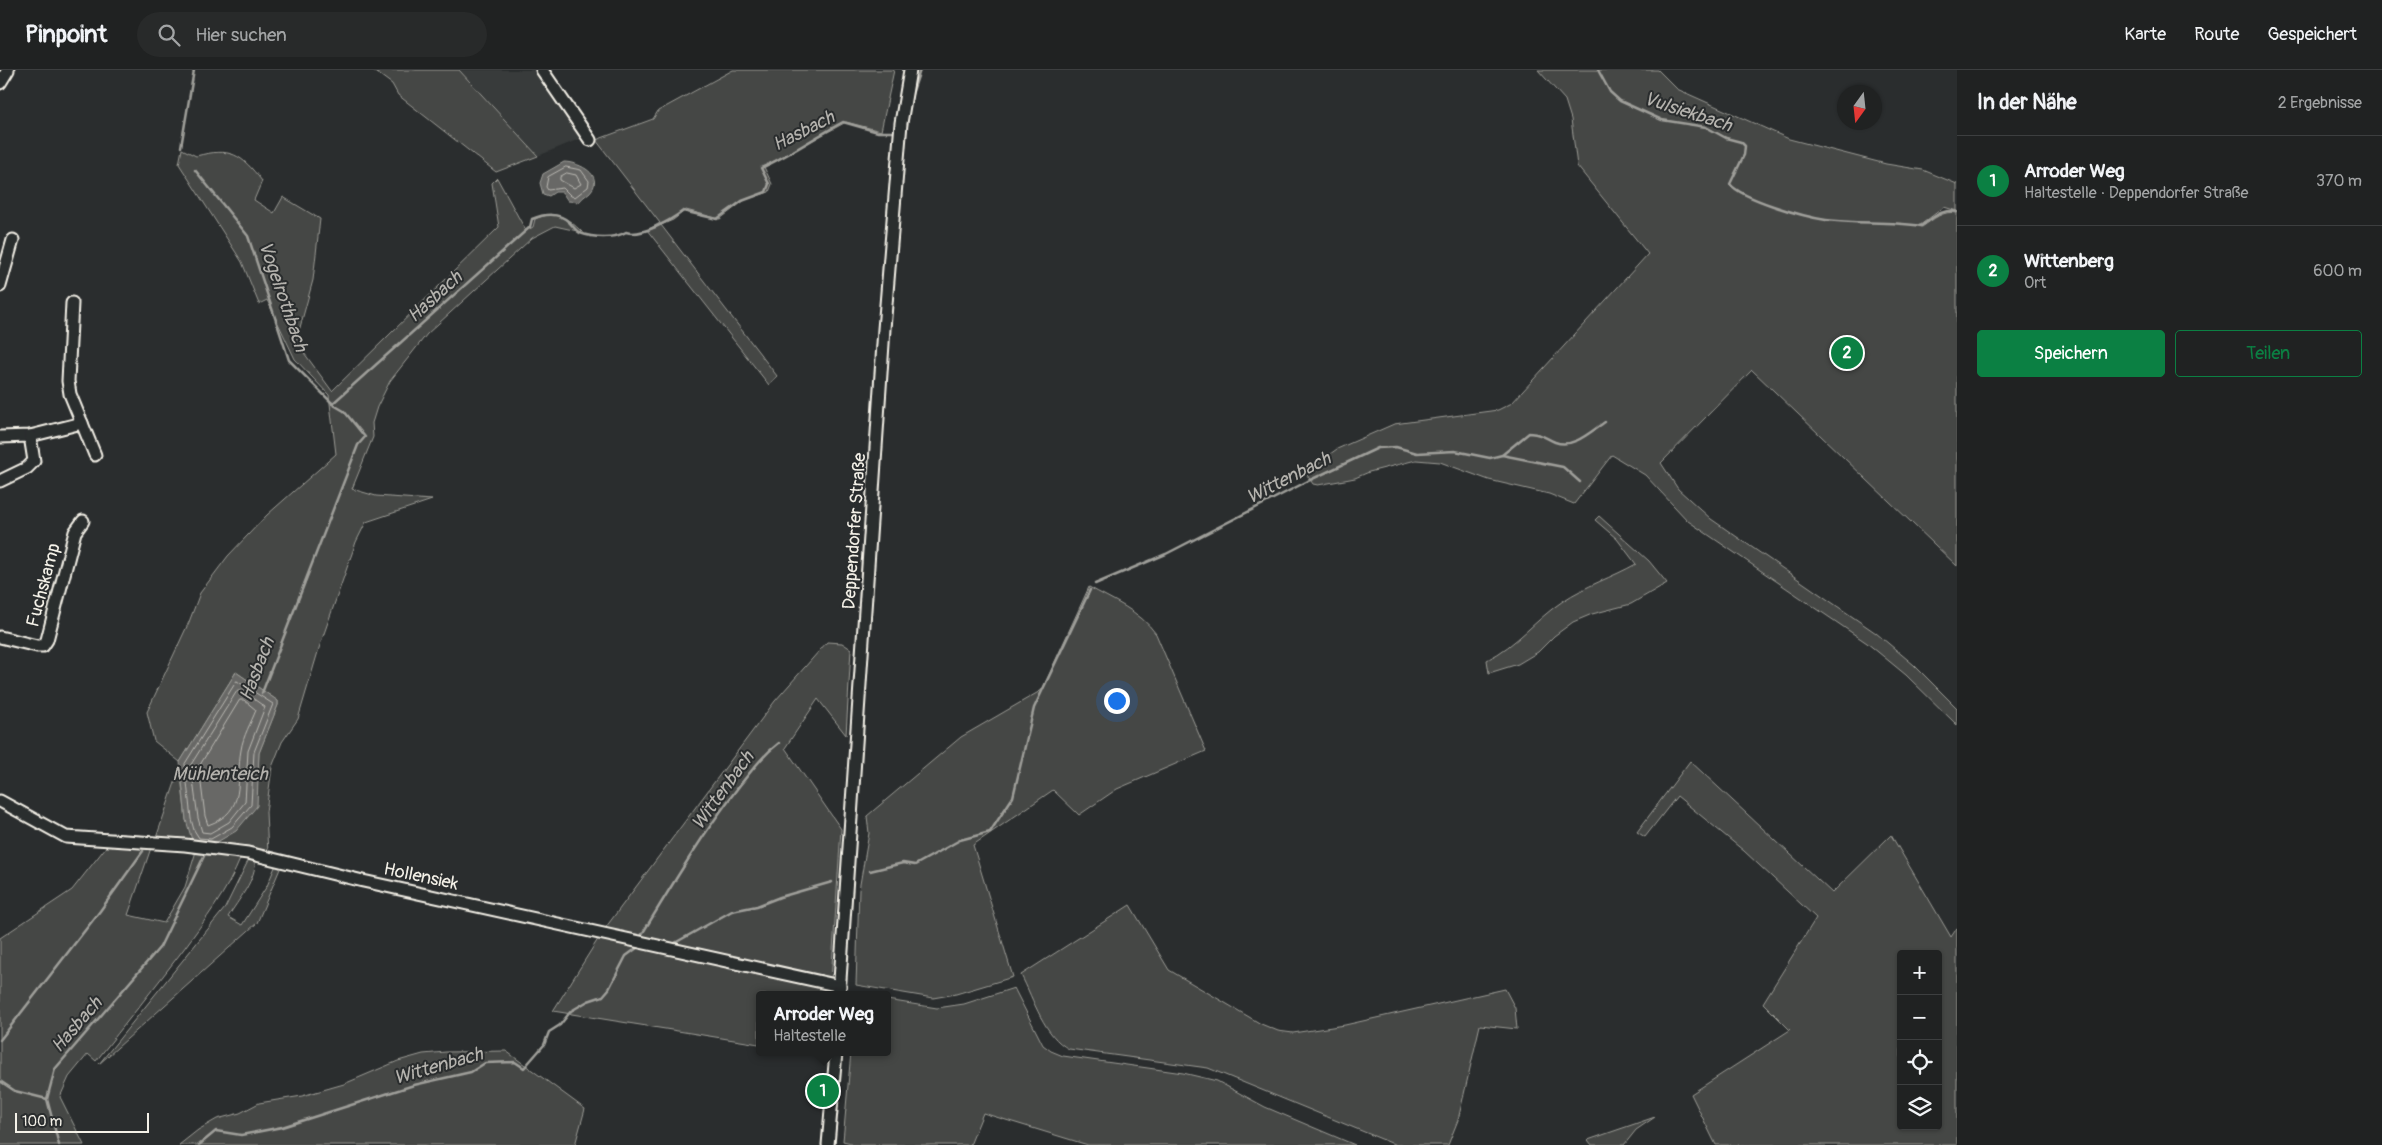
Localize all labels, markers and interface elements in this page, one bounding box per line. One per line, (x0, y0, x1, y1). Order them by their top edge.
search box (137, 12, 487, 57)
text: Pinpoint (25, 20, 107, 49)
icon: search (155, 21, 183, 49)
text: Hier suchen (195, 23, 287, 47)
text: Karte (2124, 23, 2166, 46)
text: Route (2194, 23, 2239, 46)
text: Gespeichert (2267, 23, 2357, 46)
north arrow (1837, 85, 1882, 130)
water label: Vulsiekbach (1641, 86, 1736, 138)
text: In der Nähe (1977, 89, 2077, 116)
text: 2 Ergebnisse (2278, 93, 2362, 113)
water label: Hasbach (769, 105, 839, 157)
text: Arroder Weg (2024, 159, 2125, 183)
text: 1 (1990, 171, 1996, 191)
text: 370 m (2316, 171, 2362, 191)
text: Haltestelle · Deppendorfer Straße (2024, 183, 2248, 203)
water label: Vogelrothbach (253, 238, 313, 356)
text: Wittenberg (2024, 249, 2114, 273)
text: 2 (1989, 261, 1997, 281)
text: 600 m (2313, 261, 2362, 281)
water label: Hasbach (402, 265, 468, 328)
text: Ort (2024, 273, 2046, 293)
button: Speichern (1977, 330, 2165, 377)
button: Teilen (2175, 330, 2362, 377)
pin: 2 (1831, 334, 1863, 372)
water label: Wittenbach (1242, 446, 1336, 509)
street label: Deppendorfer Straße (838, 452, 871, 610)
street label: Fuchskamp (21, 541, 66, 630)
water label: Hasbach (234, 633, 280, 705)
your location (1104, 688, 1130, 714)
water label: Wittenbach (686, 746, 760, 835)
water label: Mühlenteich (172, 762, 269, 786)
street label: Hollensiek (382, 857, 461, 896)
map controls (1897, 950, 1942, 1130)
button: + (1897, 950, 1942, 995)
water label: Hasbach (46, 991, 108, 1057)
popup (756, 991, 891, 1056)
button: − (1897, 995, 1942, 1040)
text: Arroder Weg (773, 1002, 874, 1026)
text: Haltestelle (773, 1026, 846, 1046)
button: locate (1897, 1040, 1942, 1085)
water label: Wittenbach (391, 1042, 487, 1090)
pin: 1 (807, 1072, 839, 1110)
button: layers (1897, 1085, 1942, 1130)
scale bar (15, 1110, 149, 1133)
text: 100 m (22, 1113, 62, 1130)

